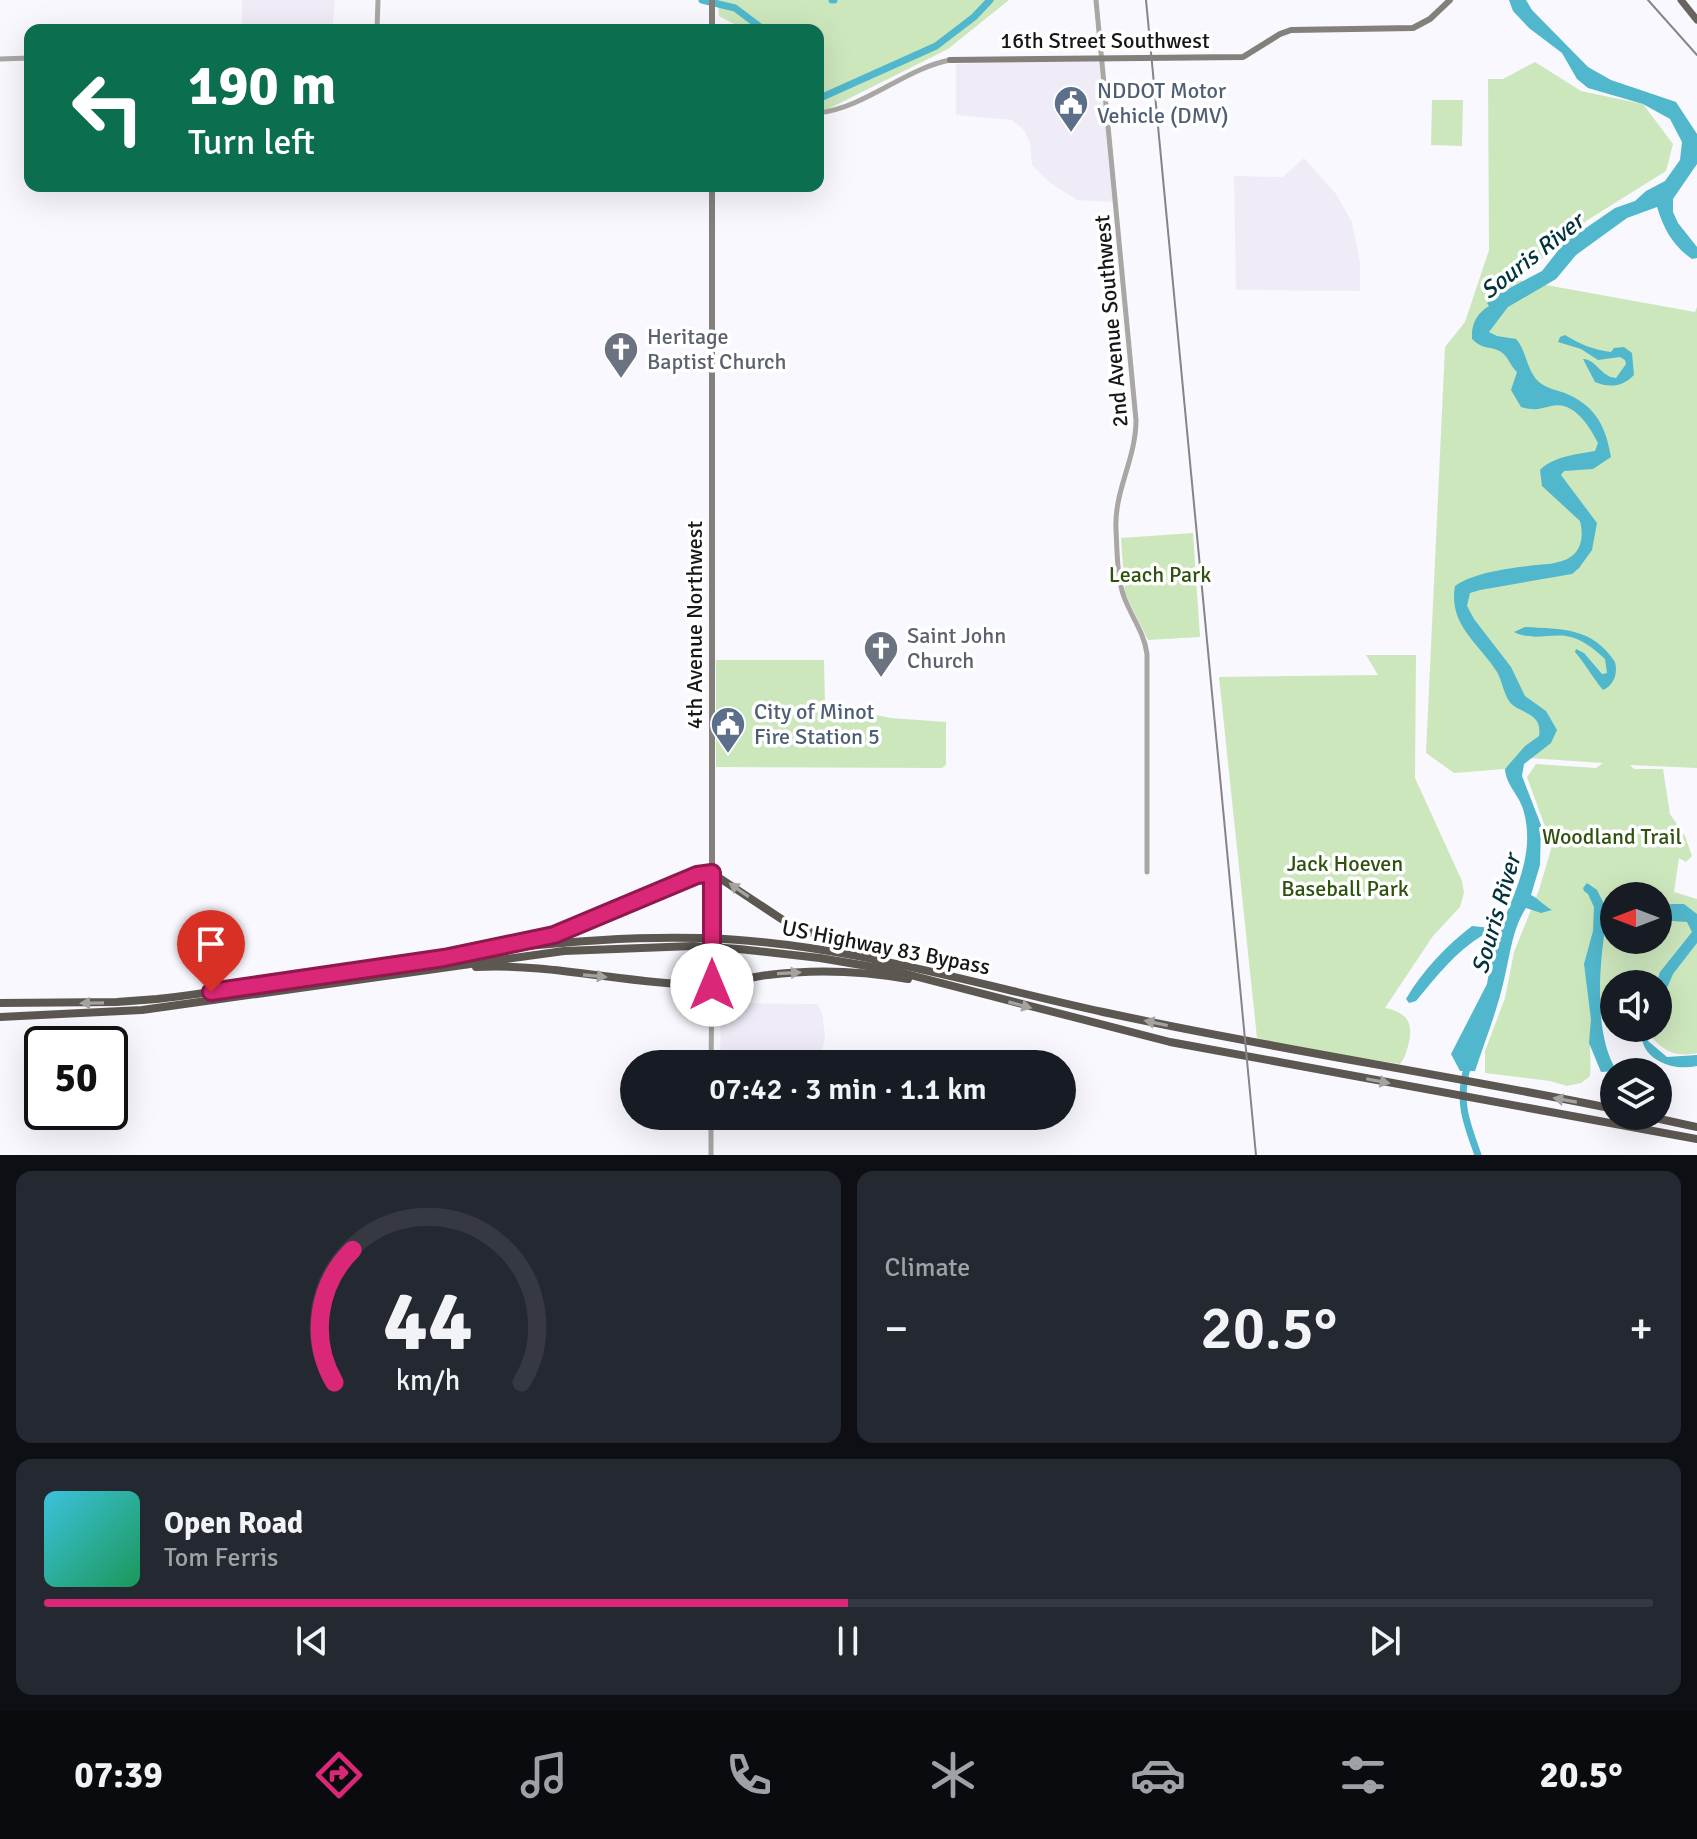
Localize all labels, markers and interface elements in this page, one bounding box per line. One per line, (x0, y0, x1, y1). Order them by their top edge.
street label: 16th Street Southwest (1000, 27, 1210, 54)
text: 190 m (188, 51, 336, 120)
icon: left (56, 56, 160, 160)
place label: NDDOT Motor Vehicle (DMV) (1097, 77, 1229, 129)
public building icon: NDDOT Motor Vehicle (DMV) (1052, 84, 1090, 134)
text: Turn left (188, 120, 315, 165)
water label: Souris River (1474, 204, 1592, 306)
street label: 2nd Avenue Southwest (1088, 213, 1134, 428)
place label: Heritage Baptist Church (647, 323, 786, 375)
church icon: Heritage Baptist Church (602, 330, 640, 380)
street label: 4th Avenue Northwest (681, 521, 708, 729)
park label: Leach Park (1109, 561, 1211, 588)
place label: Saint John Church (907, 622, 1006, 674)
church icon: Saint John Church (862, 629, 900, 679)
place label: City of Minot Fire Station 5 (754, 698, 880, 750)
public building icon: City of Minot Fire Station 5 (709, 705, 747, 755)
park label: Woodland Trail (1542, 823, 1682, 850)
water label: Souris River (1465, 848, 1528, 977)
park label: Jack Hoeven Baseball Park (1281, 850, 1409, 902)
north arrow (1600, 882, 1672, 954)
map controls (1600, 882, 1672, 1130)
one-way arrow (729, 883, 750, 898)
pin (177, 910, 245, 992)
street label: US Highway 83 Bypass (780, 914, 992, 980)
icon: arrive (189, 922, 233, 966)
position arrow (670, 943, 754, 1027)
one-way arrow (777, 967, 802, 980)
one-way arrow (583, 969, 608, 982)
button: sound (1600, 970, 1672, 1042)
one-way arrow (79, 996, 104, 1009)
one-way arrow (1007, 999, 1032, 1011)
one-way arrow (1143, 1016, 1168, 1029)
speed limit sign: 50 (24, 1026, 128, 1130)
button: layers (1600, 1058, 1672, 1130)
text: 07:42 · 3 min · 1.1 km (709, 1071, 987, 1108)
one-way arrow (1365, 1075, 1390, 1087)
one-way arrow (1552, 1093, 1577, 1105)
text: Climate (885, 1252, 970, 1284)
text: 44 (383, 1271, 473, 1373)
text: 20.5° (1200, 1292, 1337, 1366)
text: − (885, 1302, 908, 1356)
text: + (1629, 1302, 1653, 1356)
text: km/h (396, 1363, 461, 1398)
text: Open Road (164, 1505, 303, 1542)
text: Tom Ferris (164, 1542, 278, 1574)
icon: previous (290, 1619, 334, 1663)
icon: pause (826, 1619, 870, 1663)
icon: next (1363, 1619, 1407, 1663)
icon: directions (311, 1747, 367, 1803)
icon: music (516, 1747, 572, 1803)
icon: phone (721, 1747, 777, 1803)
icon: climate (925, 1747, 981, 1803)
icon: car (1130, 1747, 1186, 1803)
icon: filters (1335, 1747, 1391, 1803)
text: 07:39 (74, 1753, 163, 1798)
text: 20.5° (1540, 1753, 1623, 1798)

